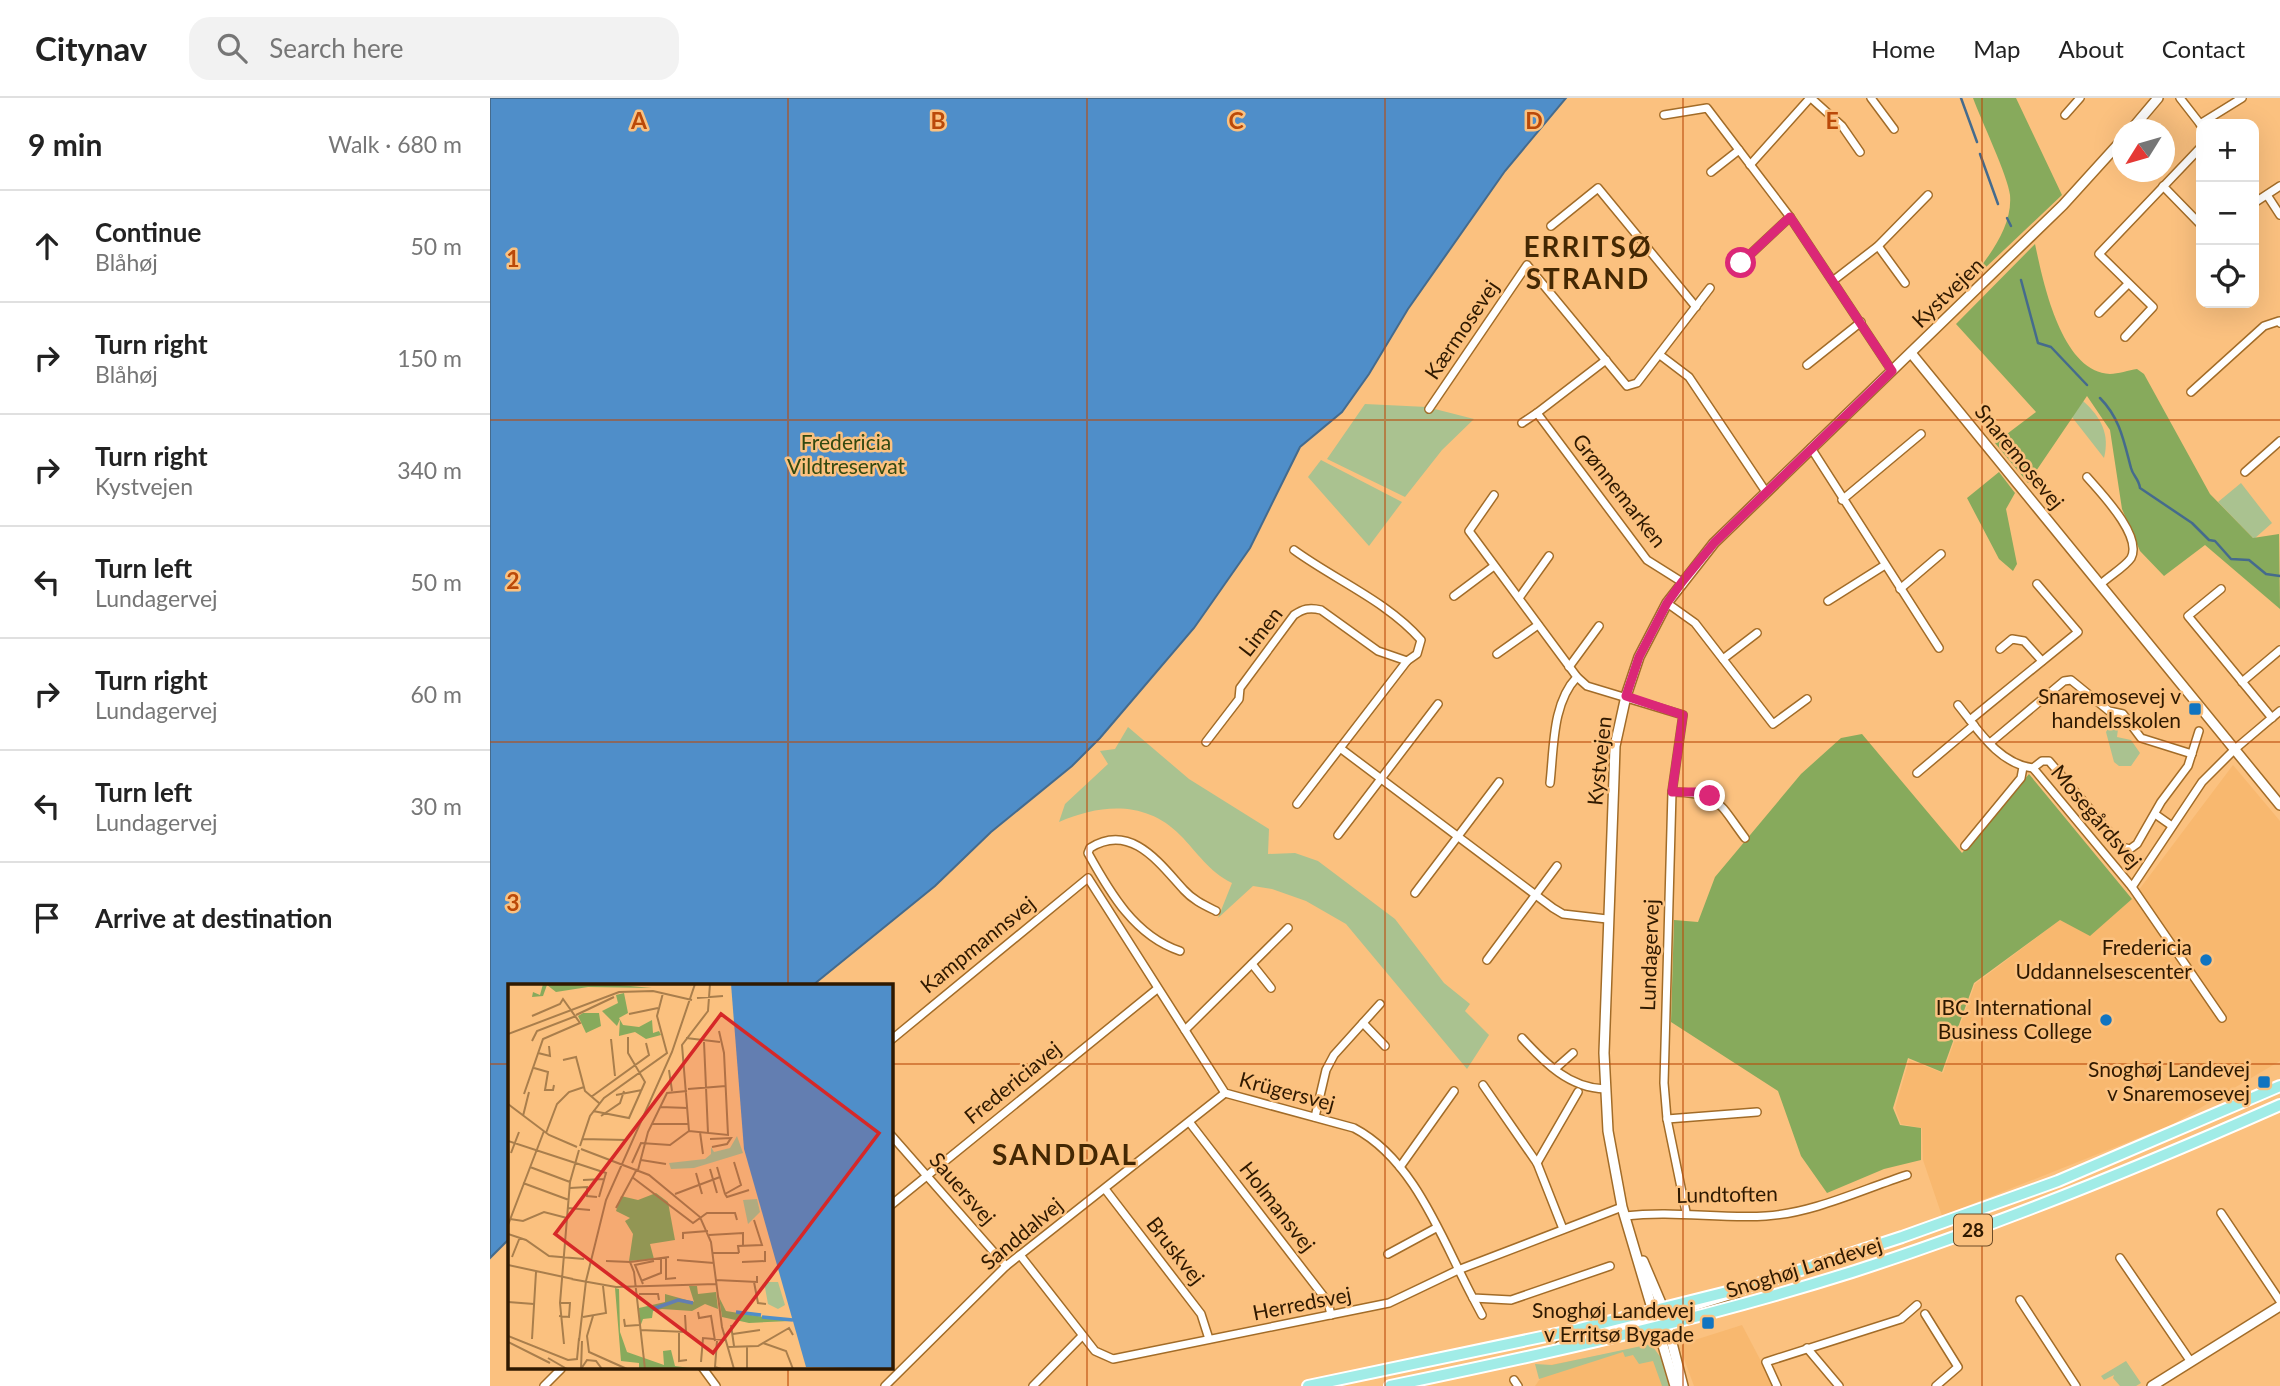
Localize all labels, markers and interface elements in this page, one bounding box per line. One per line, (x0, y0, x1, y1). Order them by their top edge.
search box (189, 17, 679, 80)
text: Citynav (35, 28, 147, 68)
icon: search (213, 29, 251, 67)
text: Search here (269, 32, 403, 64)
text: Home (1871, 34, 1935, 63)
text: Map (1973, 34, 2021, 63)
text: About (2059, 34, 2124, 63)
text: Contact (2162, 34, 2245, 63)
text: A (630, 106, 648, 134)
text: B (930, 106, 946, 134)
text: C (1228, 106, 1244, 134)
text: D (1525, 106, 1543, 134)
text: E (1825, 106, 1839, 134)
north arrow (2112, 119, 2175, 182)
map controls (2196, 119, 2259, 308)
button: + (2196, 119, 2259, 182)
text: 9 min (28, 126, 102, 162)
text: Walk · 680 m (328, 130, 462, 158)
button: − (2196, 182, 2259, 245)
text: Continue (95, 216, 201, 248)
icon: ahead (28, 227, 66, 265)
district label: ERRITSØ STRAND (1523, 229, 1653, 295)
text: 50 m (411, 232, 462, 260)
text: 1 (506, 244, 520, 272)
button: locate (2196, 245, 2259, 308)
route start (1725, 247, 1756, 278)
text: Blåhøj (95, 248, 158, 276)
street label: Kystvejen (1906, 252, 1988, 332)
street label: Kærmosevej (1418, 275, 1503, 383)
text: Turn right (95, 328, 208, 360)
icon: right (28, 339, 66, 377)
text: 150 m (397, 344, 462, 372)
text: Blåhøj (95, 360, 158, 388)
street label: Snaremosevej (1970, 399, 2070, 513)
street label: Grønnemarken (1568, 428, 1672, 552)
park label: Fredericia Vildtreservat (787, 429, 906, 478)
text: Turn right (95, 440, 208, 472)
icon: right (28, 451, 66, 489)
text: 340 m (397, 456, 462, 484)
text: Kystvejen (95, 472, 193, 500)
text: Turn left (95, 552, 192, 584)
icon: left (28, 563, 66, 601)
text: 2 (506, 566, 520, 594)
text: 50 m (411, 568, 462, 596)
text: Lundagervej (95, 584, 218, 612)
street label: Limen (1233, 601, 1287, 661)
text: Turn right (95, 664, 208, 696)
icon: right (28, 675, 66, 713)
text: 60 m (411, 680, 462, 708)
place label: Snaremosevej v handelsskolen (2038, 683, 2181, 732)
text: Lundagervej (95, 696, 218, 724)
marker: Snaremosevej v handelsskolen (2187, 701, 2203, 717)
street label: Kystvejen (1581, 715, 1616, 807)
street label: Mosegårdsvej (2047, 759, 2148, 873)
text: Turn left (95, 776, 192, 808)
route end (1694, 780, 1725, 811)
icon: left (28, 787, 66, 825)
text: 30 m (411, 792, 462, 820)
text: Lundagervej (95, 808, 218, 836)
text: 3 (506, 888, 520, 916)
street label: Kampmannsvej (915, 890, 1039, 998)
icon: arrive (28, 899, 66, 937)
street label: Lundagervej (1634, 899, 1663, 1011)
text: Arrive at destination (95, 902, 332, 934)
place label: Fredericia Uddannelsescenter (2016, 934, 2192, 983)
marker: Fredericia Uddannelsescenter (2198, 952, 2214, 968)
inset map (508, 984, 892, 1368)
place label: IBC International Business College (1936, 994, 2092, 1043)
marker: IBC International Business College (2098, 1012, 2114, 1028)
street label: Fredericiavej (959, 1035, 1065, 1128)
place label: Snoghøj Landevej v Snaremosevej (2088, 1056, 2250, 1105)
street label: Krügersvej (1237, 1066, 1338, 1115)
marker: Snoghøj Landevej v Snaremosevej (2256, 1074, 2272, 1090)
district label: SANDDAL (992, 1137, 1138, 1171)
street label: Sauersvej (925, 1147, 1001, 1229)
street label: Holmansvej (1235, 1156, 1321, 1256)
street label: Lundtoften (1676, 1180, 1778, 1207)
street label: Sanddalvej (975, 1191, 1067, 1274)
street label: Bruskvej (1142, 1211, 1210, 1289)
road number: 28 (1954, 1214, 1992, 1246)
street label: Snoghøj Landevej (1722, 1231, 1885, 1302)
street label: Herredsvej (1250, 1281, 1353, 1324)
place label: Snoghøj Landevej v Erritsø Bygade (1532, 1297, 1694, 1346)
marker: Snoghøj Landevej v Erritsø Bygade (1700, 1315, 1716, 1331)

